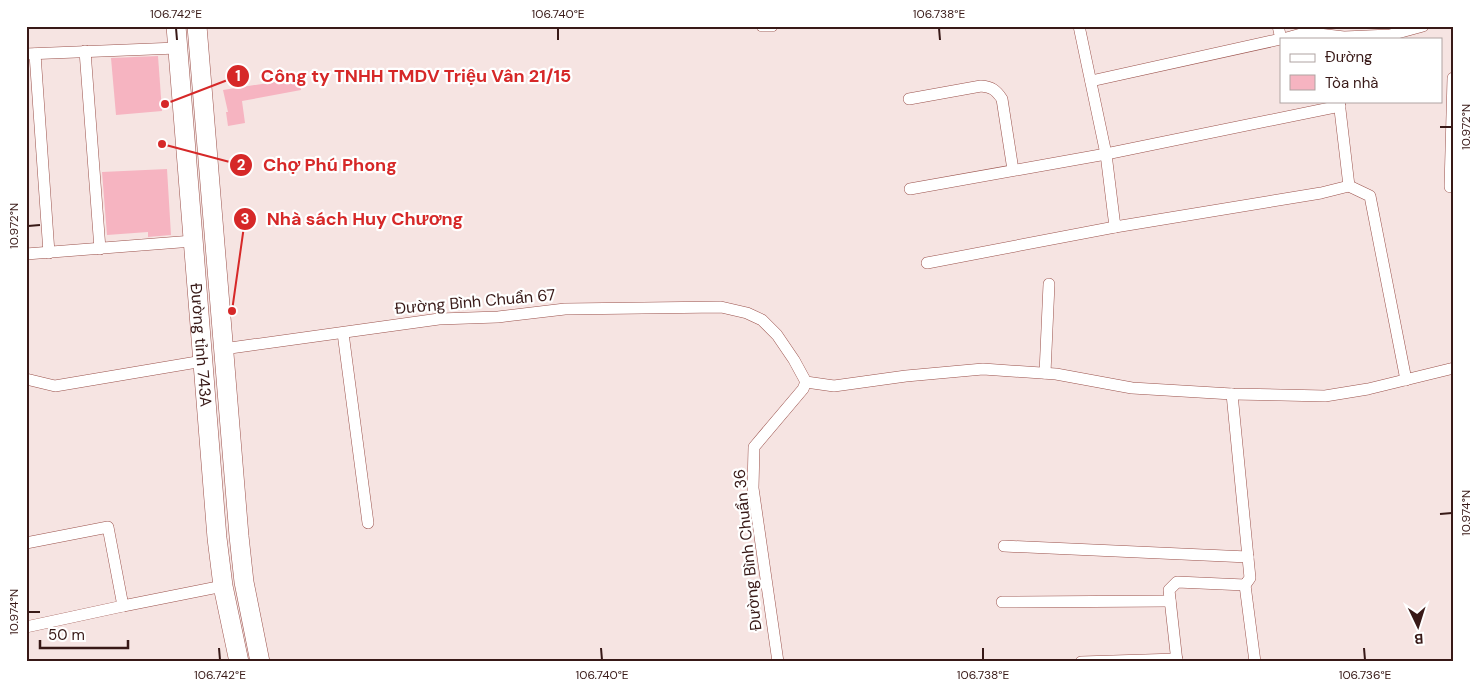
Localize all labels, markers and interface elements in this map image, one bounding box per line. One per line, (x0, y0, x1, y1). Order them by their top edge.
text: 106.742°E (150, 6, 202, 22)
text: 106.740°E (531, 6, 585, 22)
text: 106.738°E (913, 6, 965, 22)
legend (1280, 38, 1442, 102)
text: Đường (1325, 47, 1373, 67)
callout: Công ty TNHH TMDV Triệu Vân 21/15 (225, 59, 581, 92)
text: Công ty TNHH TMDV Triệu Vân 21/15 (261, 64, 571, 88)
text: 1 (235, 66, 241, 86)
text: Tòa nhà (1325, 73, 1379, 93)
text: 10.972°N (1458, 104, 1474, 150)
callout: Chợ Phú Phong (228, 148, 407, 181)
text: Chợ Phú Phong (263, 153, 397, 177)
text: 2 (237, 155, 246, 175)
callout: Nhà sách Huy Chương (232, 202, 474, 235)
text: 10.972°N (6, 203, 22, 249)
text: Nhà sách Huy Chương (267, 207, 463, 231)
text: 3 (240, 209, 250, 229)
street label: Đường tỉnh 743A (186, 282, 217, 408)
street label: Đường Bình Chuẩn 67 (394, 284, 556, 319)
street label: Đường Bình Chuẩn 36 (729, 468, 766, 632)
text: 10.974°N (1458, 490, 1474, 536)
text: 10.974°N (6, 589, 22, 635)
north arrow (1392, 600, 1442, 650)
scale bar (40, 618, 128, 650)
text: 50 m (48, 625, 85, 645)
text: B (1414, 630, 1424, 648)
text: 106.742°E (194, 667, 246, 683)
text: 106.740°E (575, 667, 629, 683)
text: 106.738°E (957, 667, 1009, 683)
text: 106.736°E (1339, 667, 1392, 683)

